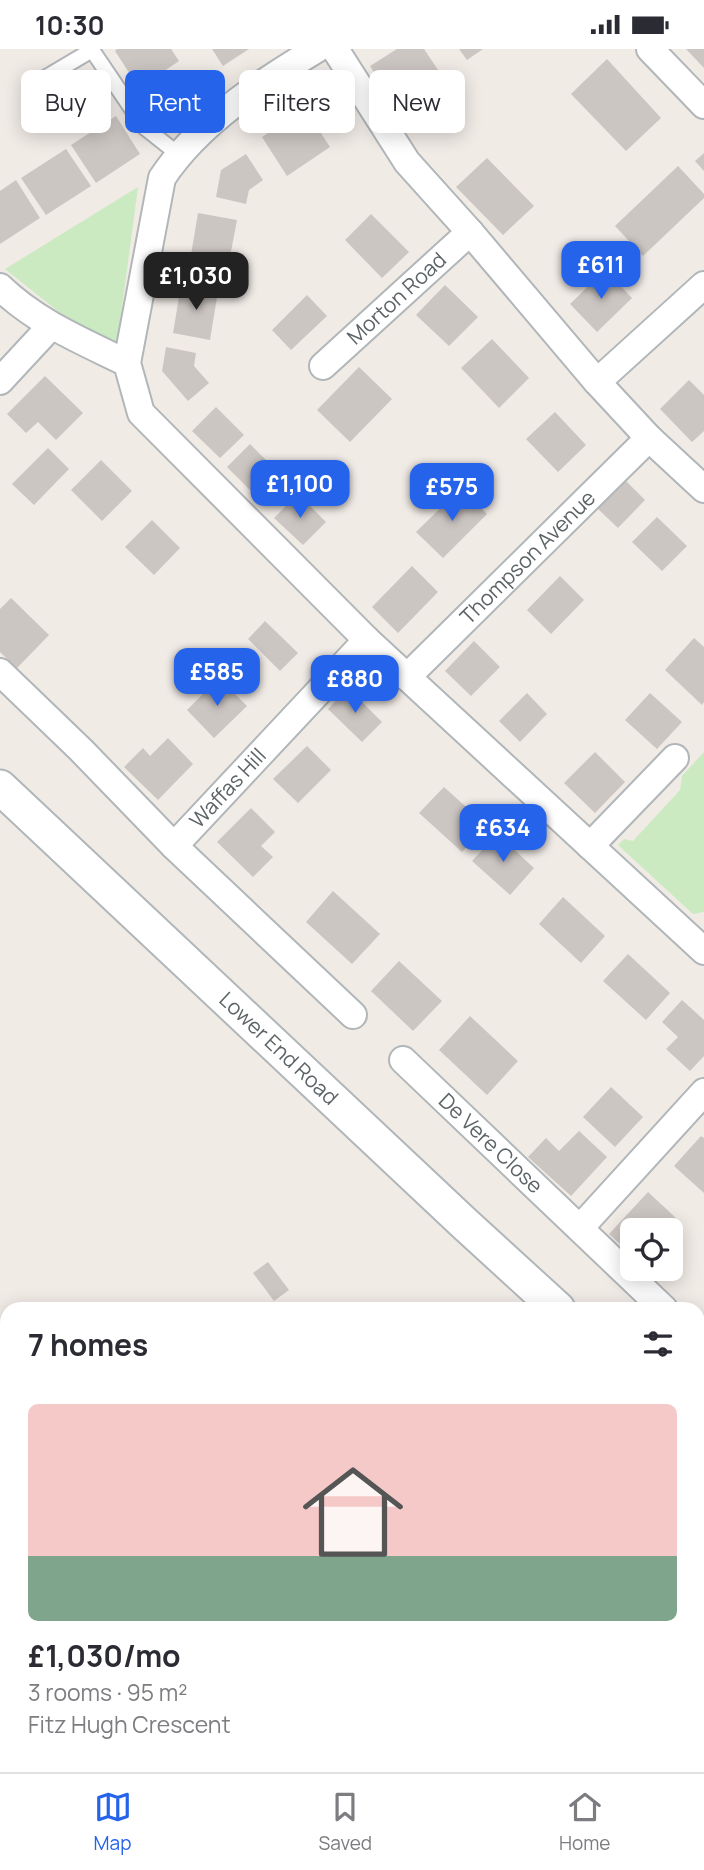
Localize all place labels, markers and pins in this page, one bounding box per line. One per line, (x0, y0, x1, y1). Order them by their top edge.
pin: £611 (560, 241, 642, 301)
pin: £1,030 (139, 253, 253, 312)
pin: £1,100 (243, 461, 357, 520)
pin: £575 (411, 463, 493, 523)
pin: £585 (176, 649, 258, 708)
pin: £880 (314, 655, 396, 715)
pin: £634 (462, 805, 544, 864)

